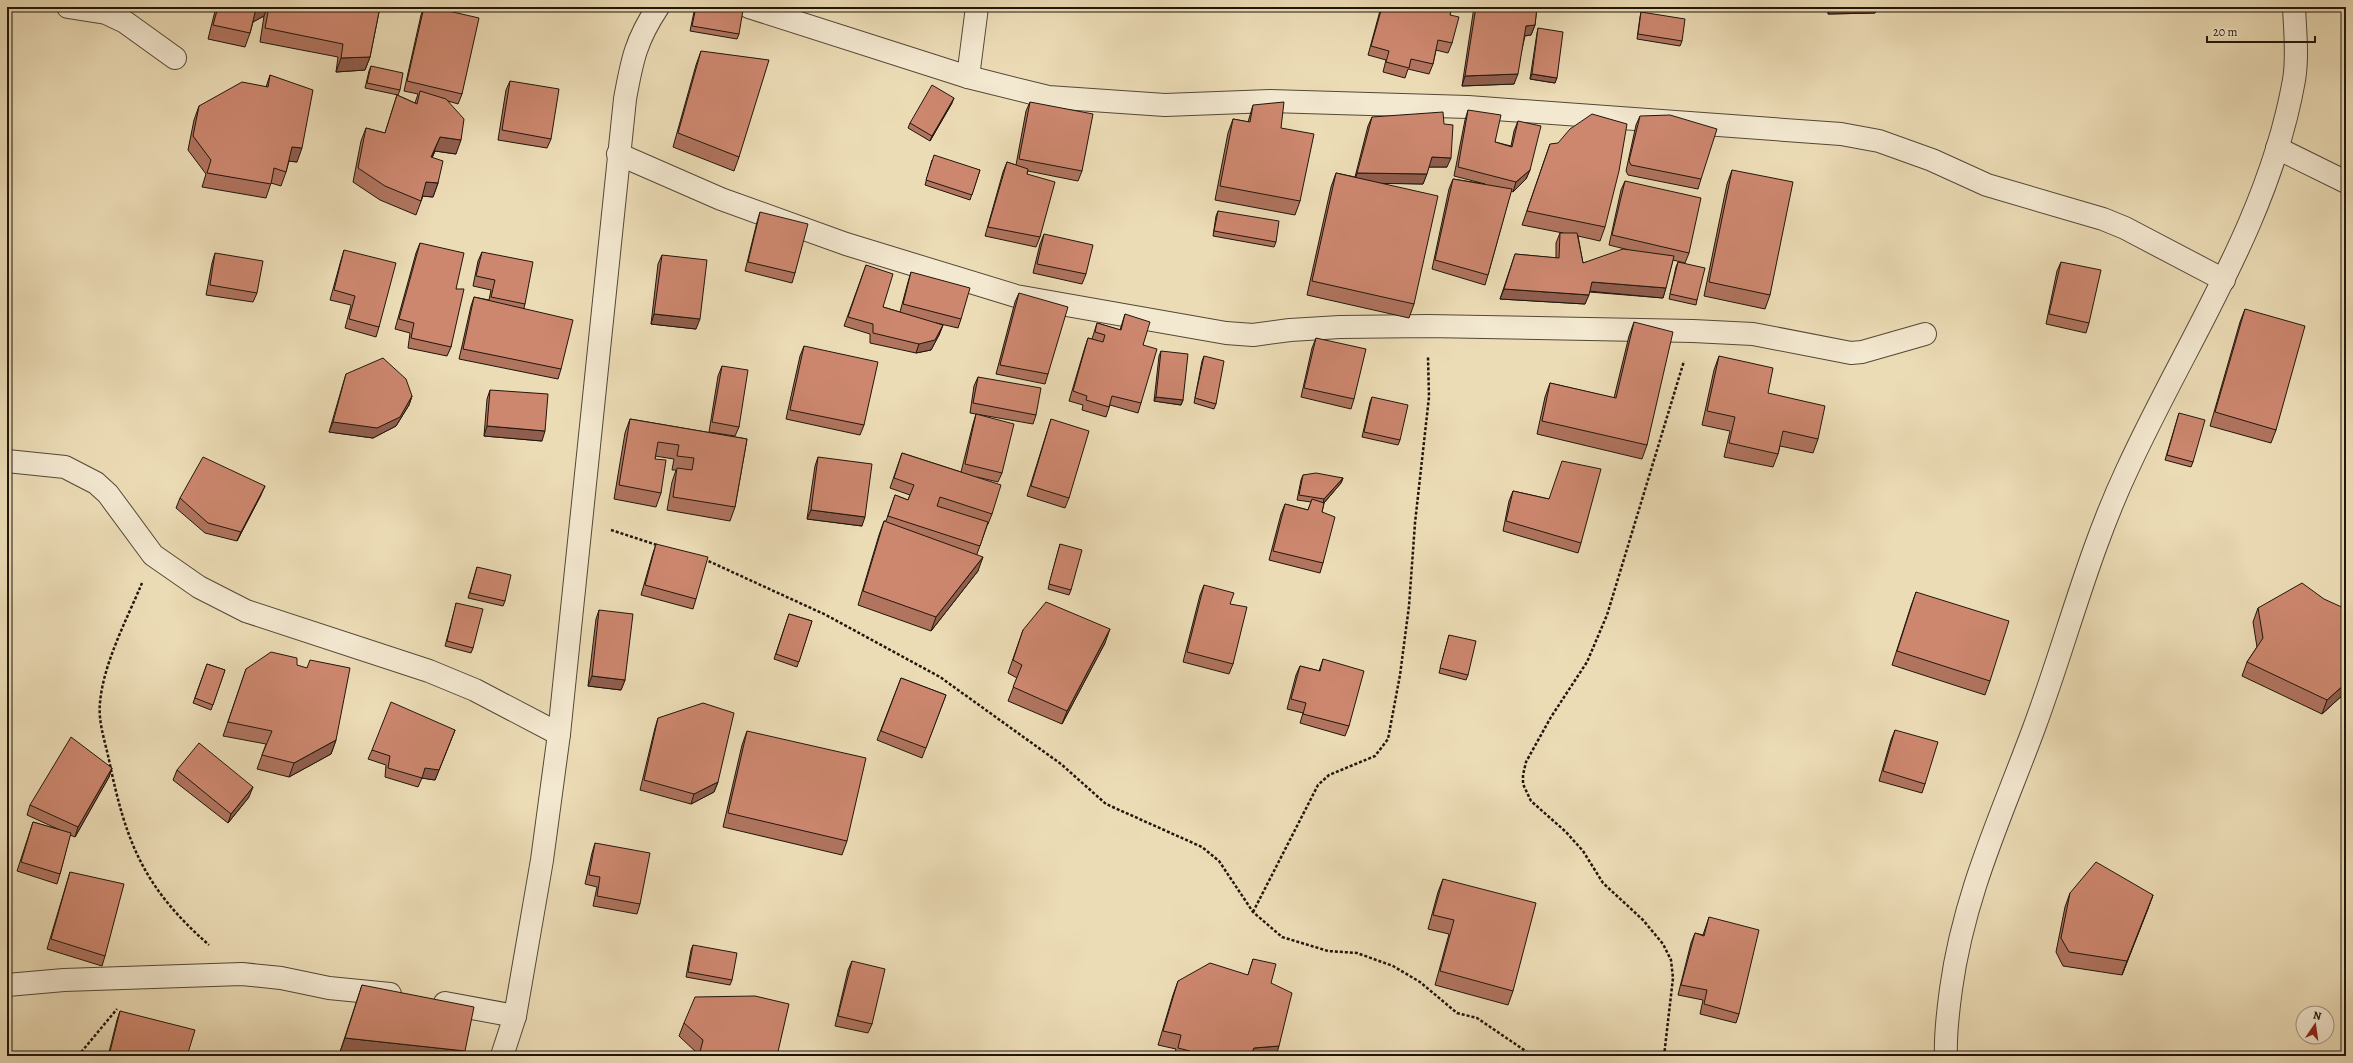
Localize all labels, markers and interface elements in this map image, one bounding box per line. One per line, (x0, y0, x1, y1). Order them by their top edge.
scale bar (2207, 18, 2315, 44)
text: 20 m (2213, 24, 2237, 40)
north arrow (2295, 1005, 2335, 1045)
text: N (2312, 1008, 2323, 1024)

